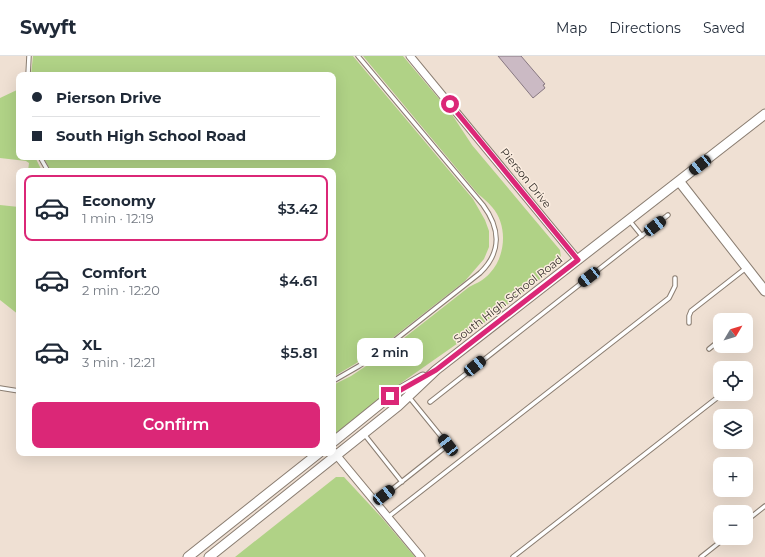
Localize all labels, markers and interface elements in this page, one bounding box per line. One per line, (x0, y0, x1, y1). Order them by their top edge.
text: Swyft (20, 16, 76, 39)
text: Map (556, 19, 587, 37)
text: Directions (609, 19, 681, 37)
text: Saved (703, 19, 745, 37)
text: Pierson Drive (56, 88, 161, 107)
route start (441, 95, 459, 113)
text: South High School Road (56, 126, 246, 145)
street label: Pierson Drive (497, 145, 555, 211)
car (687, 153, 713, 177)
icon: car (34, 190, 70, 226)
text: Economy (82, 191, 155, 210)
text: $3.42 (277, 199, 318, 218)
text: 1 min · 12:19 (82, 210, 154, 226)
car (642, 214, 668, 238)
street label: South High School Road (451, 252, 565, 346)
icon: car (34, 262, 70, 298)
text: Comfort (82, 263, 147, 282)
car (576, 265, 602, 289)
text: $4.61 (279, 271, 318, 290)
text: 2 min · 12:20 (82, 282, 160, 298)
north arrow (713, 313, 753, 353)
map controls (713, 313, 753, 545)
icon: car (34, 334, 70, 370)
text: XL (82, 335, 101, 354)
callout: 2 min (357, 338, 423, 366)
text: $5.81 (280, 343, 318, 362)
text: 2 min (371, 344, 409, 360)
text: 3 min · 12:21 (82, 354, 156, 370)
car (462, 354, 488, 378)
button: locate (713, 361, 753, 401)
route end (381, 387, 399, 405)
button: Confirm (32, 402, 320, 448)
button: layers (713, 409, 753, 449)
car (436, 432, 460, 458)
button: + (713, 457, 753, 497)
car (371, 483, 397, 507)
button: − (713, 505, 753, 545)

